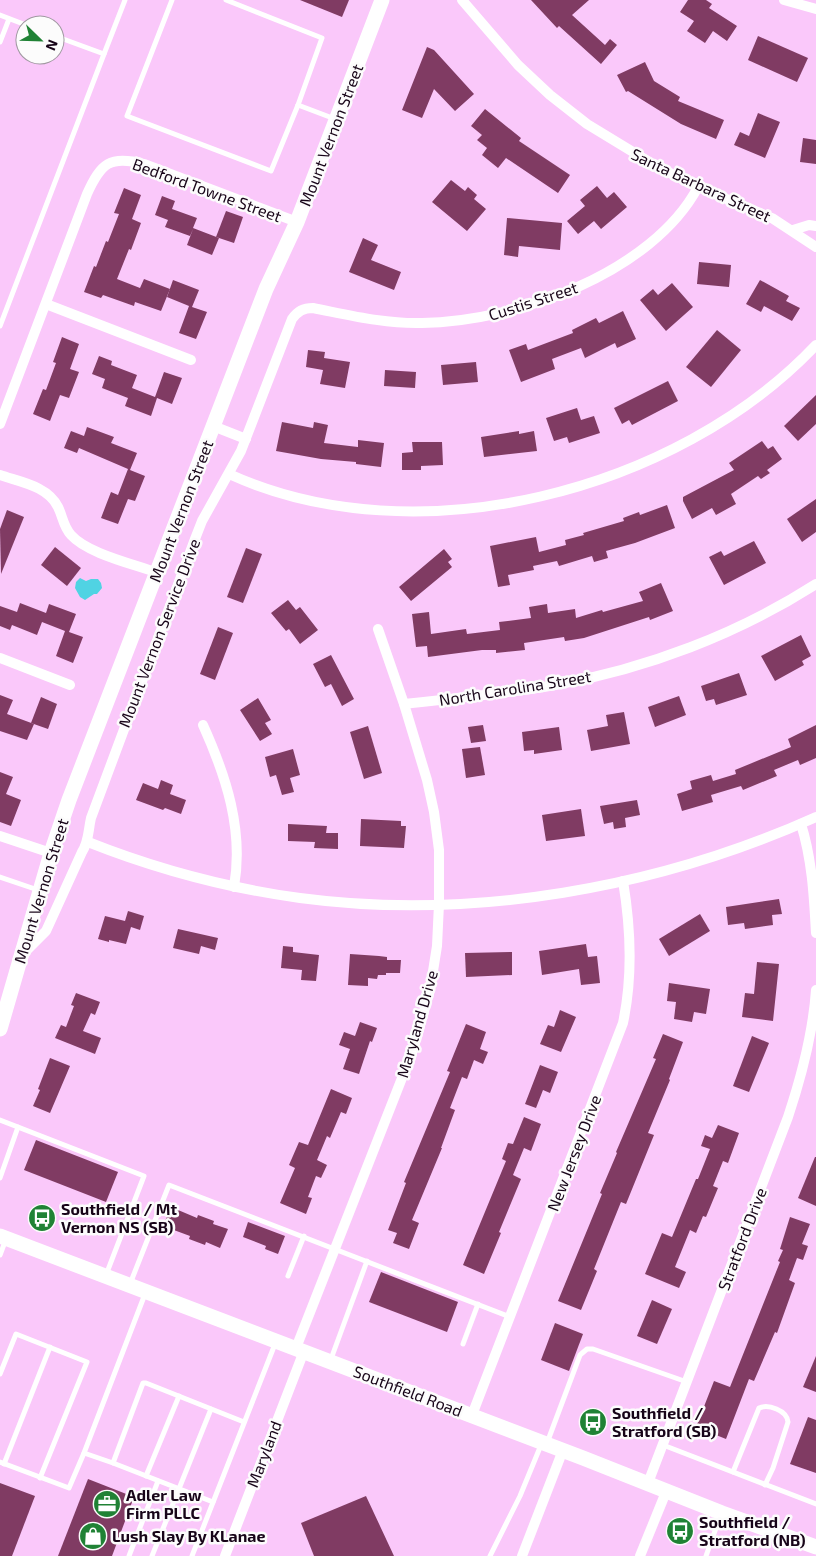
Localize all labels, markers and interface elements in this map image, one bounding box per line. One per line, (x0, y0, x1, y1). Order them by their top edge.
north arrow (15, 15, 65, 65)
text: N (43, 37, 62, 53)
street label: Mount Vernon Street (295, 61, 366, 209)
street label: Santa Barbara Street (628, 144, 774, 225)
street label: Bedford Towne Street (130, 154, 284, 225)
street label: Custis Street (486, 277, 580, 324)
street label: Mount Vernon Street (145, 437, 216, 585)
street label: Mount Vernon Service Drive (114, 536, 203, 730)
street label: North Carolina Street (437, 666, 592, 709)
street label: Mount Vernon Street (9, 816, 72, 966)
street label: Maryland Drive (392, 968, 441, 1080)
street label: New Jersey Drive (543, 1092, 604, 1214)
street label: Stratford Drive (713, 1185, 770, 1293)
place label: Southfield / Mt Vernon NS (SB) (61, 1199, 177, 1236)
bus stop icon: Southfield / Mt Vernon NS (SB) (27, 1203, 57, 1233)
street label: Southfield Road (351, 1361, 465, 1420)
place label: Southfield / Stratford (SB) (612, 1403, 716, 1440)
bus stop icon: Southfield / Stratford (SB) (578, 1407, 608, 1437)
street label: Maryland (242, 1418, 285, 1490)
place label: Adler Law Firm PLLC (126, 1485, 202, 1522)
office icon: Adler Law Firm PLLC (92, 1489, 122, 1519)
place label: Southfield / Stratford (NB) (699, 1512, 806, 1549)
bus stop icon: Southfield / Stratford (NB) (665, 1516, 695, 1546)
shop icon: Lush Slay By KLanae (78, 1521, 108, 1551)
place label: Lush Slay By KLanae (112, 1526, 265, 1546)

